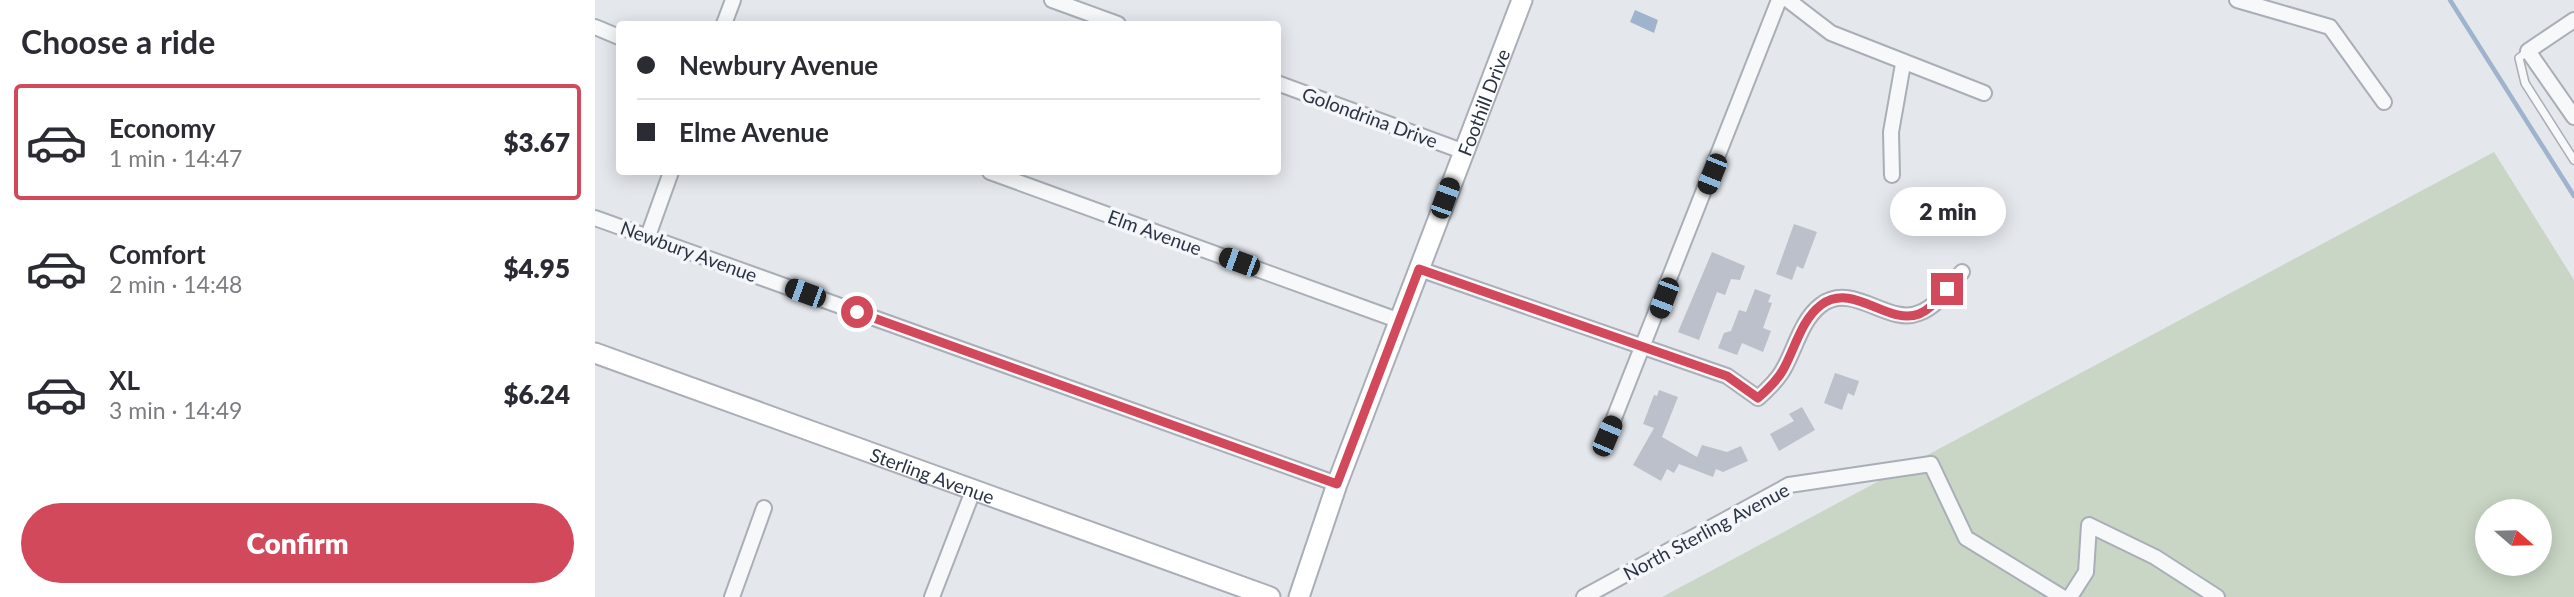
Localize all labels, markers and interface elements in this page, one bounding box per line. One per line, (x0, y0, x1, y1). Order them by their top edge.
text: Choose a ride (21, 22, 215, 61)
street label: Foothill Drive (1452, 46, 1514, 159)
text: Newbury Avenue (679, 49, 878, 81)
street label: Golondrina Drive (1299, 82, 1441, 152)
icon: car (25, 111, 88, 174)
text: Economy (109, 112, 215, 144)
text: Elme Avenue (679, 116, 829, 148)
text: $3.67 (503, 126, 570, 158)
text: 1 min · 14:47 (109, 144, 242, 172)
car (1695, 151, 1730, 197)
car (1428, 175, 1463, 221)
callout: 2 min (1889, 188, 2005, 236)
text: 2 min (1919, 197, 1977, 225)
street label: Elm Avenue (1105, 204, 1205, 260)
street label: Newbury Avenue (618, 216, 760, 286)
icon: car (25, 237, 88, 300)
text: Comfort (109, 238, 206, 270)
car (1216, 245, 1263, 279)
text: $4.95 (503, 252, 570, 284)
text: 2 min · 14:48 (109, 270, 242, 298)
route end (1931, 273, 1963, 305)
car (1647, 275, 1682, 321)
car (782, 276, 829, 310)
route start (841, 296, 873, 328)
icon: car (25, 363, 88, 426)
text: XL (109, 364, 140, 396)
text: $6.24 (503, 378, 570, 410)
text: 3 min · 14:49 (109, 396, 242, 424)
car (1590, 413, 1625, 459)
street label: Sterling Avenue (867, 442, 998, 508)
street label: North Sterling Avenue (1619, 478, 1793, 584)
north arrow (2475, 499, 2551, 576)
map controls (2475, 499, 2552, 576)
button: Confirm (21, 503, 574, 583)

